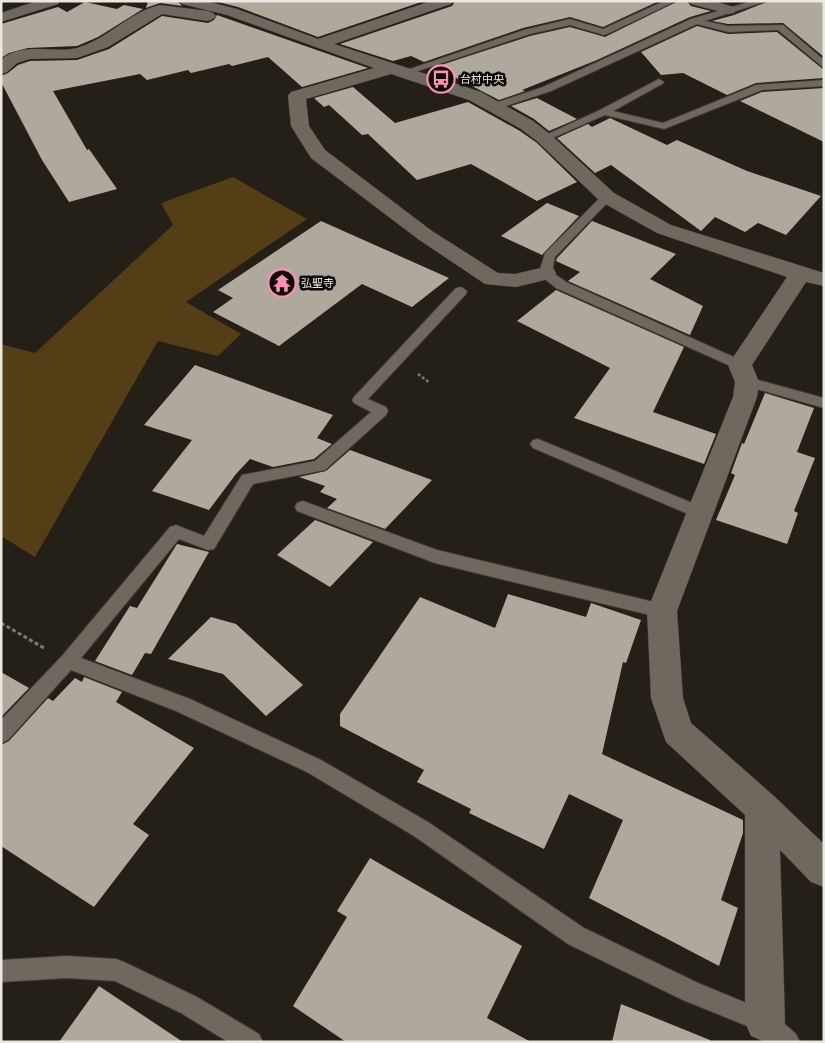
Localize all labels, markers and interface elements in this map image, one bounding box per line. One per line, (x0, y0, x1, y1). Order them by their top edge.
bus stop icon: 台村中央 (426, 64, 456, 94)
place label: 台村中央 (460, 73, 505, 86)
temple icon: 弘聖寺 (267, 268, 297, 298)
place label: 弘聖寺 (301, 277, 334, 290)

